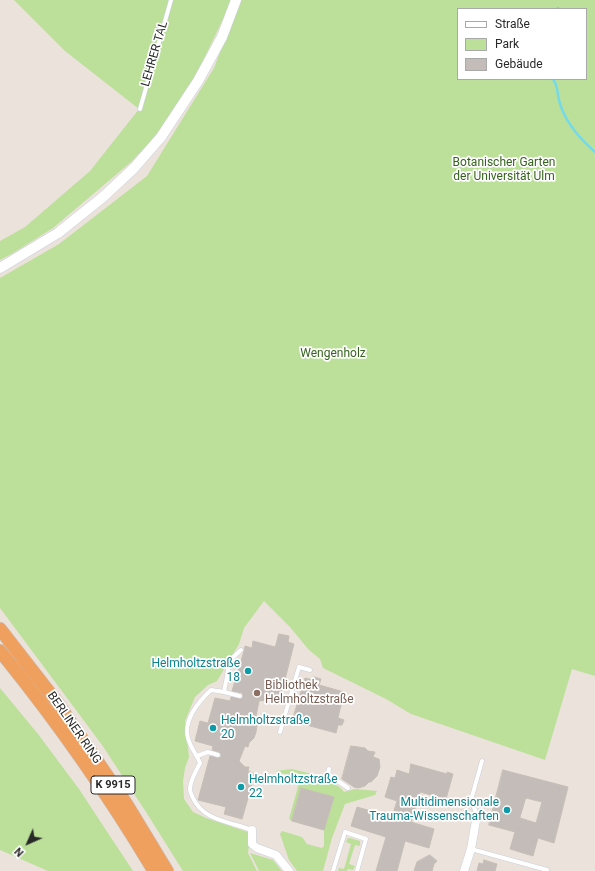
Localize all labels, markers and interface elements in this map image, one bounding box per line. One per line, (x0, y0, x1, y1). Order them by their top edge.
legend (457, 8, 587, 80)
text: Straße (495, 17, 530, 31)
street label: LEHRER TAL (139, 20, 171, 88)
text: Park (495, 37, 519, 51)
text: Gebäude (495, 57, 543, 71)
park label: Botanischer Garten der Universität Ulm (453, 156, 555, 184)
park label: Wengenholz (300, 347, 366, 361)
place label: Helmholtzstraße 18 (151, 657, 240, 685)
marker: Helmholtzstraße 18 (243, 666, 253, 676)
place label: Bibliothek Helmholtzstraße (265, 679, 354, 707)
marker: Bibliothek Helmholtzstraße (252, 688, 262, 698)
street label: BERLINER RING (44, 689, 104, 767)
place label: Helmholtzstraße 20 (221, 714, 310, 742)
marker: Helmholtzstraße 20 (208, 723, 218, 733)
place label: Helmholtzstraße 22 (249, 773, 338, 801)
road number: K 9915 (91, 776, 135, 794)
marker: Helmholtzstraße 22 (236, 782, 246, 792)
place label: Multidimensionale Trauma-Wissenschaften (369, 796, 499, 824)
marker: Multidimensionale Trauma-Wissenschaften (502, 805, 512, 815)
north arrow (8, 823, 48, 863)
text: N (12, 845, 27, 859)

